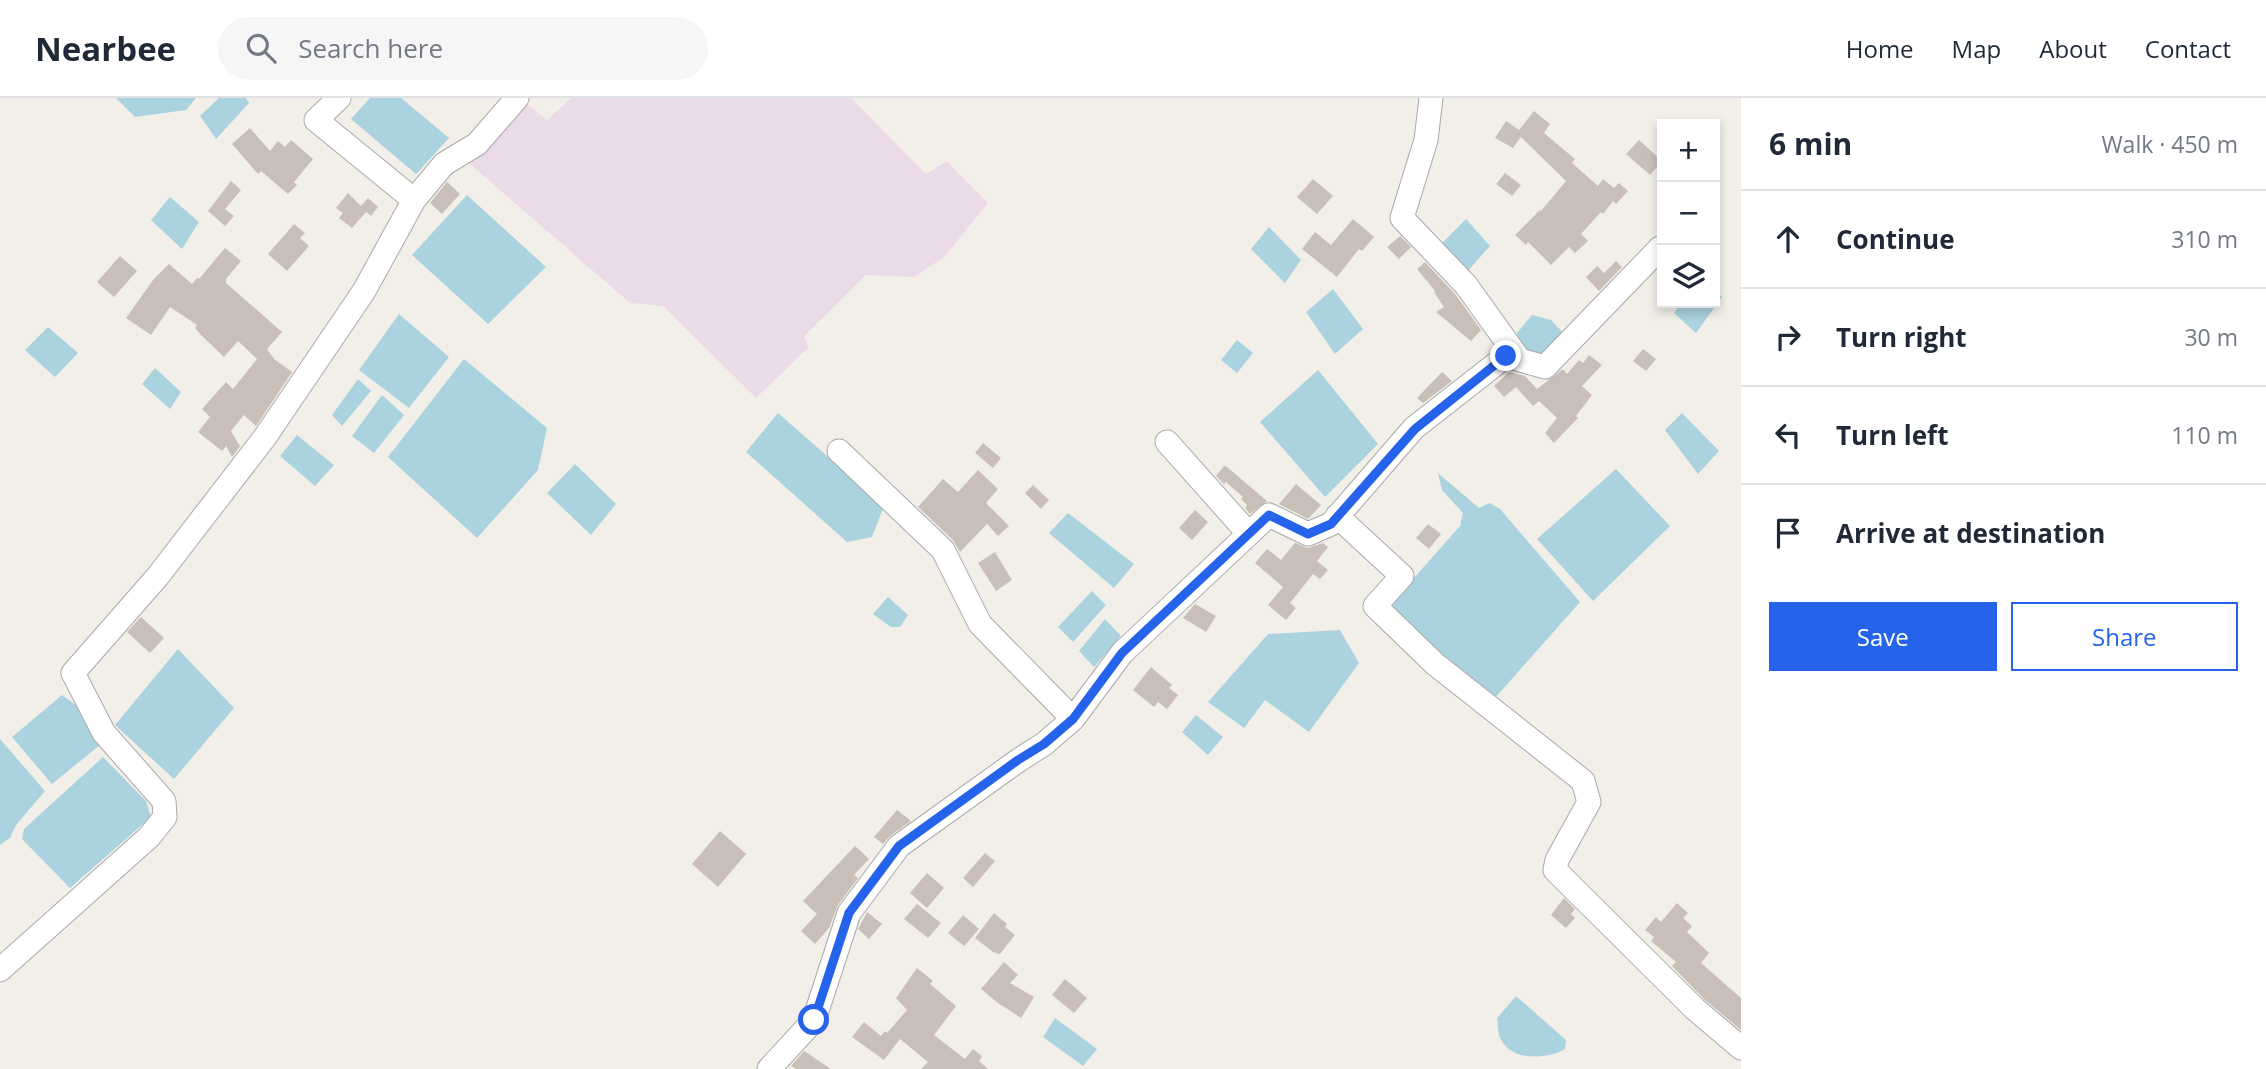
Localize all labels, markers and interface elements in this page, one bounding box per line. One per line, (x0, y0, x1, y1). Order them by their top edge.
search box (218, 17, 708, 80)
text: Nearbee (35, 26, 176, 71)
icon: search (242, 29, 280, 67)
text: Search here (298, 30, 443, 66)
text: Home (1846, 32, 1914, 65)
text: Map (1952, 32, 2001, 65)
text: About (2039, 32, 2107, 65)
text: Contact (2145, 32, 2231, 65)
map controls (1657, 119, 1720, 308)
button: + (1657, 119, 1720, 182)
text: 6 min (1769, 123, 1852, 164)
text: Walk · 450 m (2101, 128, 2238, 160)
button: − (1657, 182, 1720, 245)
icon: ahead (1769, 220, 1807, 258)
text: Continue (1836, 221, 1955, 257)
text: 310 m (2171, 223, 2238, 255)
button: layers (1657, 245, 1720, 308)
icon: right (1769, 318, 1807, 356)
text: Turn right (1836, 319, 1967, 355)
text: 30 m (2184, 321, 2238, 353)
route end (1490, 340, 1521, 371)
icon: left (1769, 416, 1807, 454)
text: Turn left (1836, 417, 1948, 453)
text: 110 m (2171, 419, 2238, 451)
icon: arrive (1769, 514, 1807, 552)
text: Arrive at destination (1836, 515, 2105, 551)
button: Save (1769, 602, 1997, 671)
button: Share (2011, 602, 2238, 671)
route start (798, 1004, 829, 1035)

